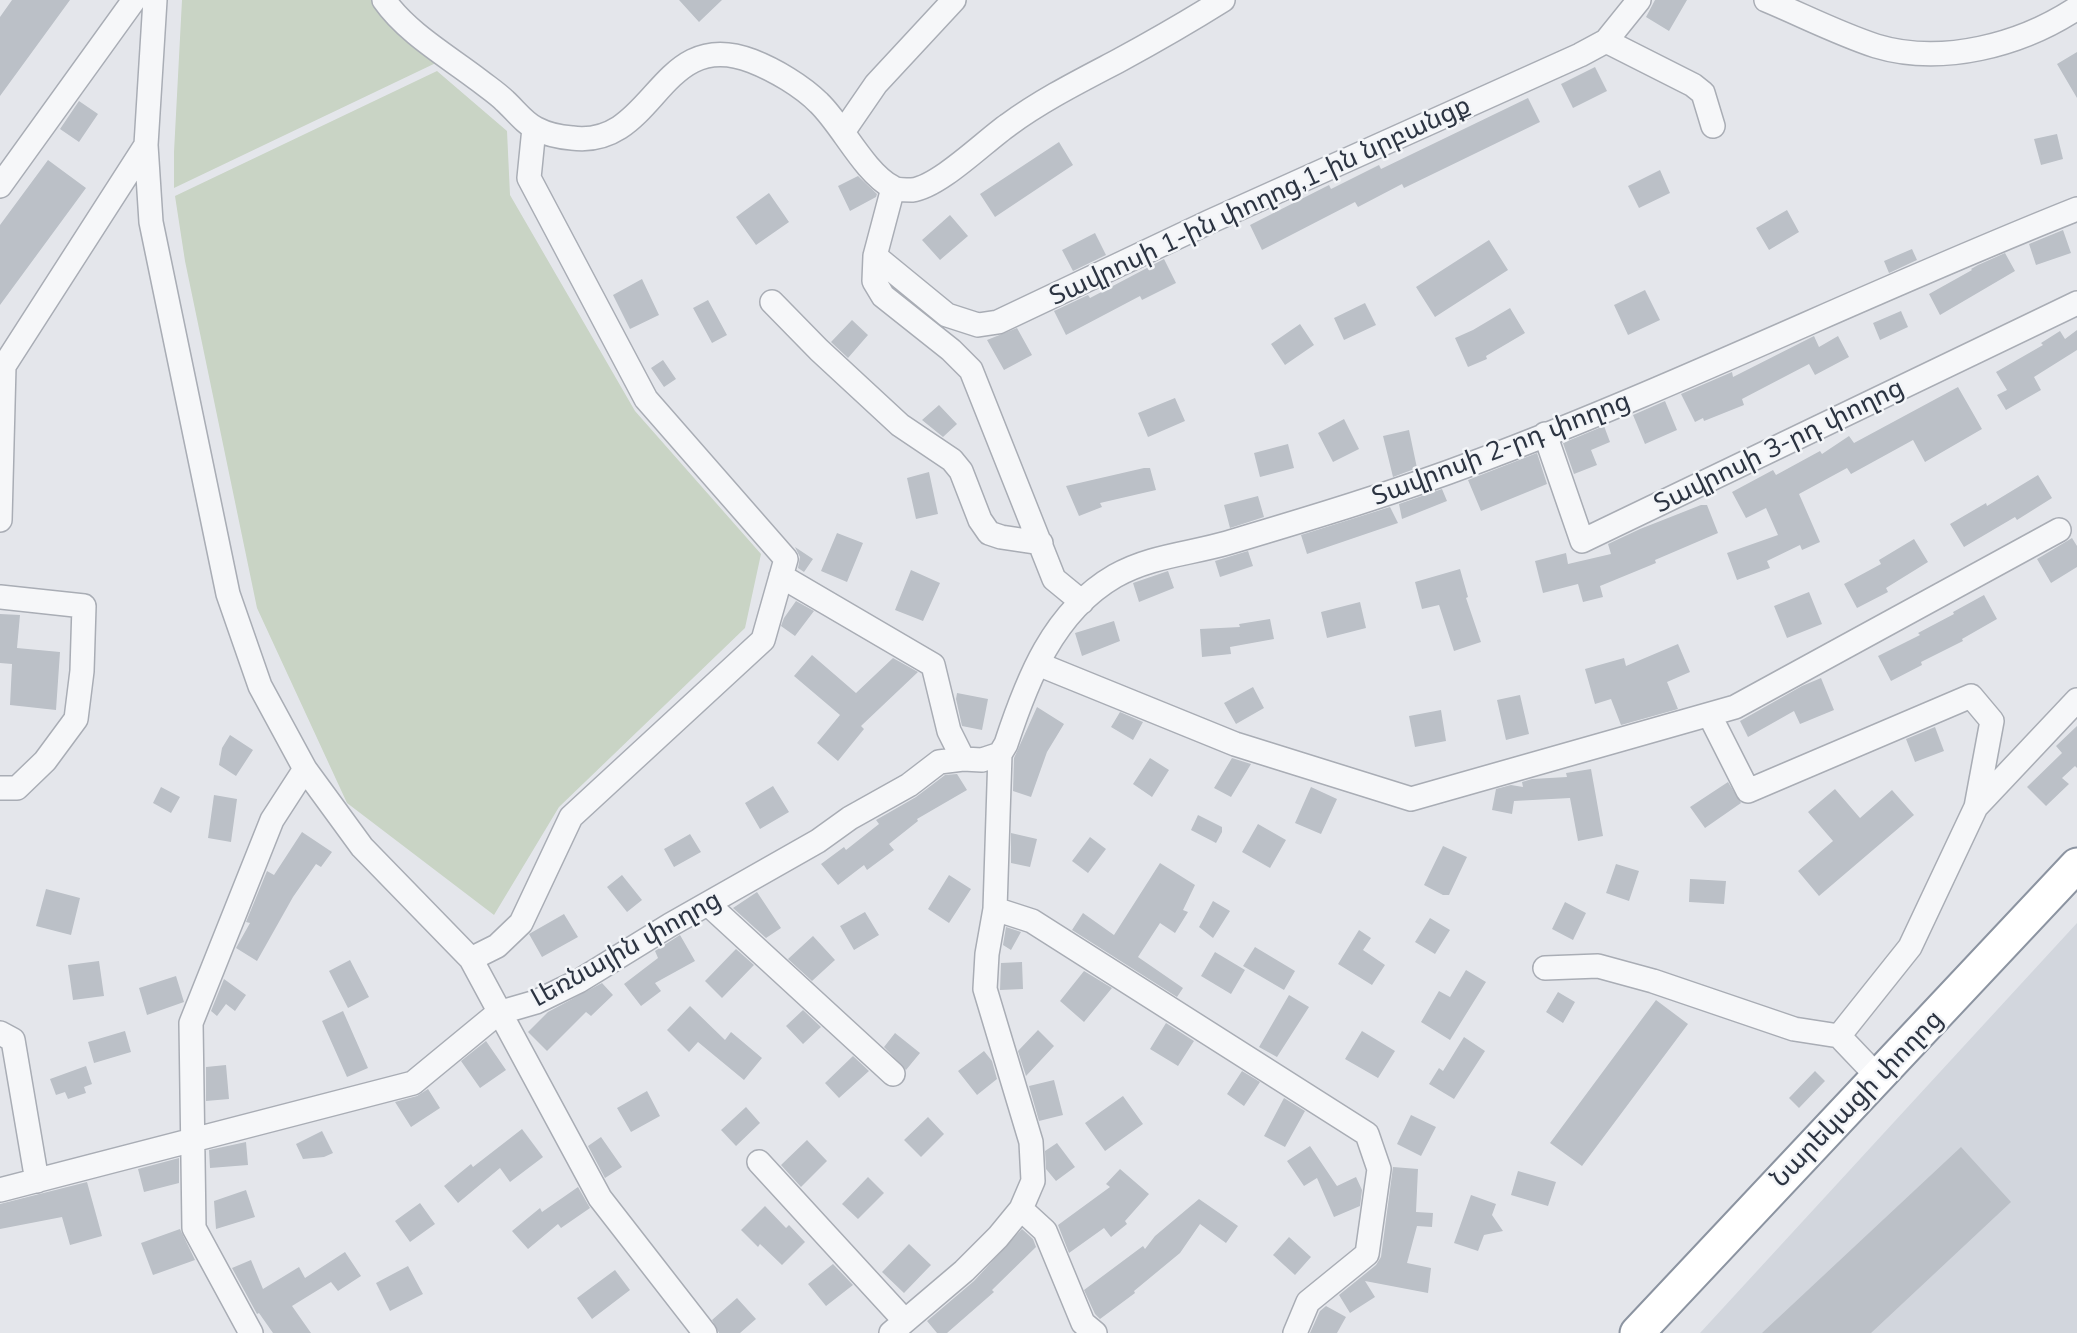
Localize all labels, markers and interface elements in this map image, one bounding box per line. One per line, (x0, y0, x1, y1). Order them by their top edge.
street label: Տավրոսի 1-ին փողոց,1-ին նրբանցք (1045, 90, 1475, 312)
street label: Տավրոսի 3-րդ փողոց (1649, 372, 1909, 520)
street label: Տավրոսի 2-րդ փողոց (1368, 385, 1634, 513)
street label: Լեռնային փողոց (526, 884, 726, 1014)
street label: Նարեկացի փողոց (1764, 1004, 1950, 1194)

